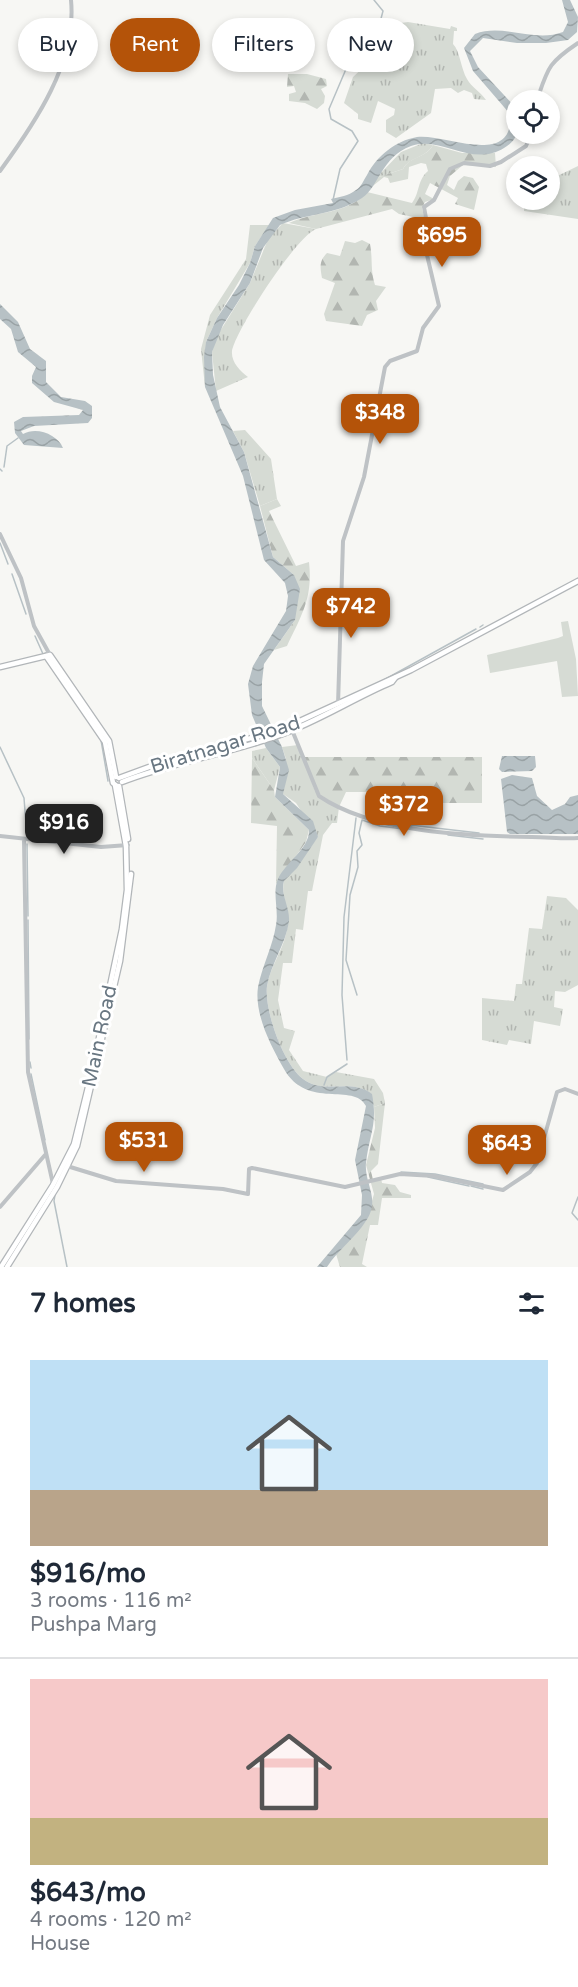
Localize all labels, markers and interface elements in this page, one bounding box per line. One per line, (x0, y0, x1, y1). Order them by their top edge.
chip: Buy (18, 18, 98, 72)
chip: Rent (110, 18, 200, 72)
chip: Filters (212, 18, 315, 72)
chip: New (327, 18, 414, 72)
map controls (506, 90, 560, 210)
button: locate (506, 90, 560, 144)
button: layers (506, 156, 560, 210)
pin: $695 (406, 217, 478, 268)
text: $695 (417, 224, 467, 248)
pin: $348 (344, 394, 416, 445)
text: $348 (355, 401, 405, 425)
pin: $742 (315, 588, 387, 639)
text: $742 (326, 595, 376, 619)
street label: Biratnagar Road (147, 711, 303, 779)
pin: $372 (368, 786, 440, 837)
text: $372 (379, 793, 429, 817)
pin: $916 (28, 804, 100, 855)
text: $916 (39, 811, 89, 835)
street label: Main Road (78, 983, 122, 1089)
pin: $531 (108, 1122, 180, 1173)
pin: $643 (471, 1125, 543, 1176)
text: $531 (119, 1129, 169, 1153)
text: $643 (482, 1132, 532, 1156)
icon: filters (515, 1287, 548, 1320)
text: 7 homes (30, 1288, 136, 1319)
icon: home (235, 1399, 343, 1507)
text: $916/mo (30, 1558, 146, 1589)
text: 3 rooms · 116 m² (30, 1589, 192, 1613)
text: Pushpa Marg (30, 1613, 157, 1637)
icon: home (235, 1718, 343, 1826)
text: $643/mo (30, 1877, 146, 1908)
text: 4 rooms · 120 m² (30, 1908, 192, 1932)
text: House (30, 1932, 90, 1956)

